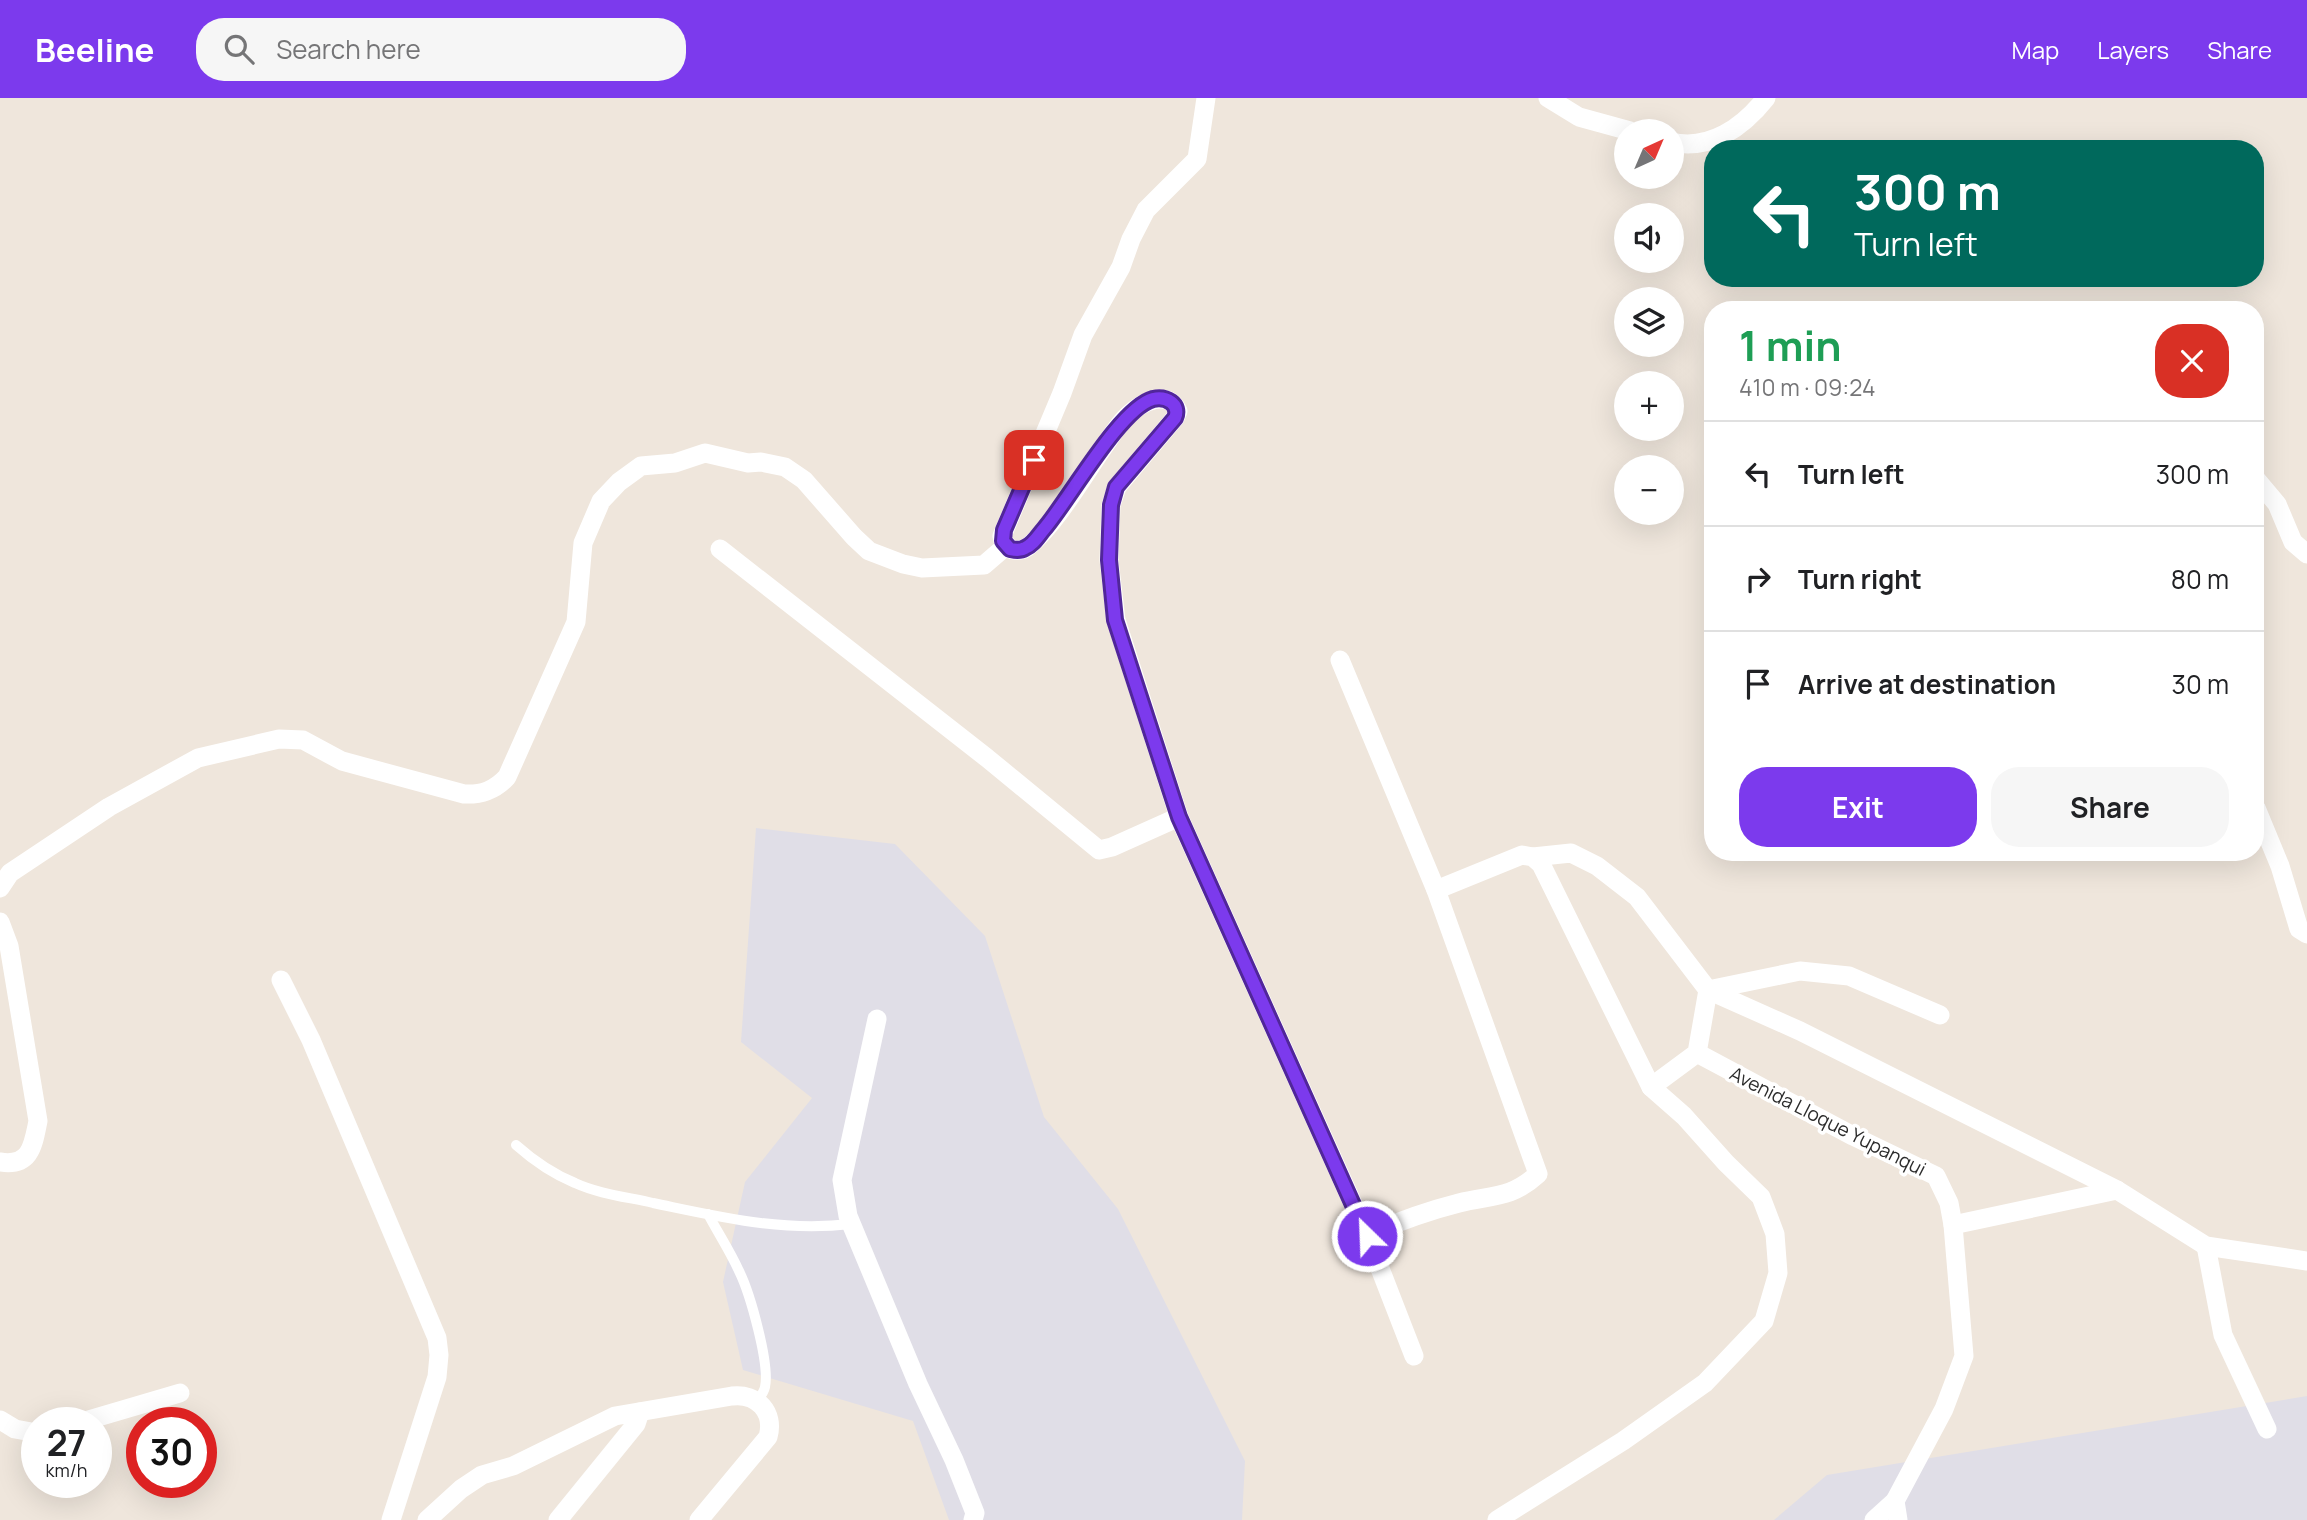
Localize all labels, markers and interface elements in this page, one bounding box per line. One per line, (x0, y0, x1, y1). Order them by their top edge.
search box (196, 18, 686, 81)
text: Beeline (35, 27, 154, 72)
icon: search (220, 30, 258, 68)
text: Search here (276, 31, 421, 67)
text: Map (2012, 33, 2059, 66)
text: Layers (2097, 33, 2169, 66)
text: Share (2207, 33, 2272, 66)
north arrow (1614, 119, 1684, 189)
map controls (1614, 119, 1684, 525)
text: 300 m (1854, 158, 2001, 225)
icon: left (1739, 168, 1830, 259)
button: sound (1614, 203, 1684, 273)
text: Turn left (1854, 222, 1978, 266)
button: layers (1614, 287, 1684, 357)
text: 1 min (1739, 316, 1842, 374)
button: close (2155, 324, 2229, 398)
button: + (1614, 371, 1684, 441)
text: 410 m · 09:24 (1739, 371, 1875, 403)
pin (1004, 430, 1064, 490)
icon: arrive (1015, 441, 1053, 479)
button: − (1614, 455, 1684, 525)
icon: left (1739, 455, 1777, 493)
text: Turn left (1798, 456, 1905, 492)
text: 300 m (2156, 456, 2229, 492)
icon: right (1739, 560, 1777, 598)
text: Turn right (1798, 561, 1922, 597)
text: 80 m (2171, 561, 2229, 597)
icon: arrive (1739, 665, 1777, 703)
text: Arrive at destination (1798, 666, 2056, 702)
text: 30 m (2172, 666, 2229, 702)
button: Exit (1739, 767, 1977, 847)
button: Share (1991, 767, 2229, 847)
street label: Avenida Lloque Yupanqui (1726, 1060, 1930, 1182)
position arrow (1330, 1199, 1404, 1273)
speed limit sign: 30 (126, 1407, 217, 1498)
text: 27 (47, 1419, 86, 1467)
text: km/h (46, 1458, 87, 1482)

